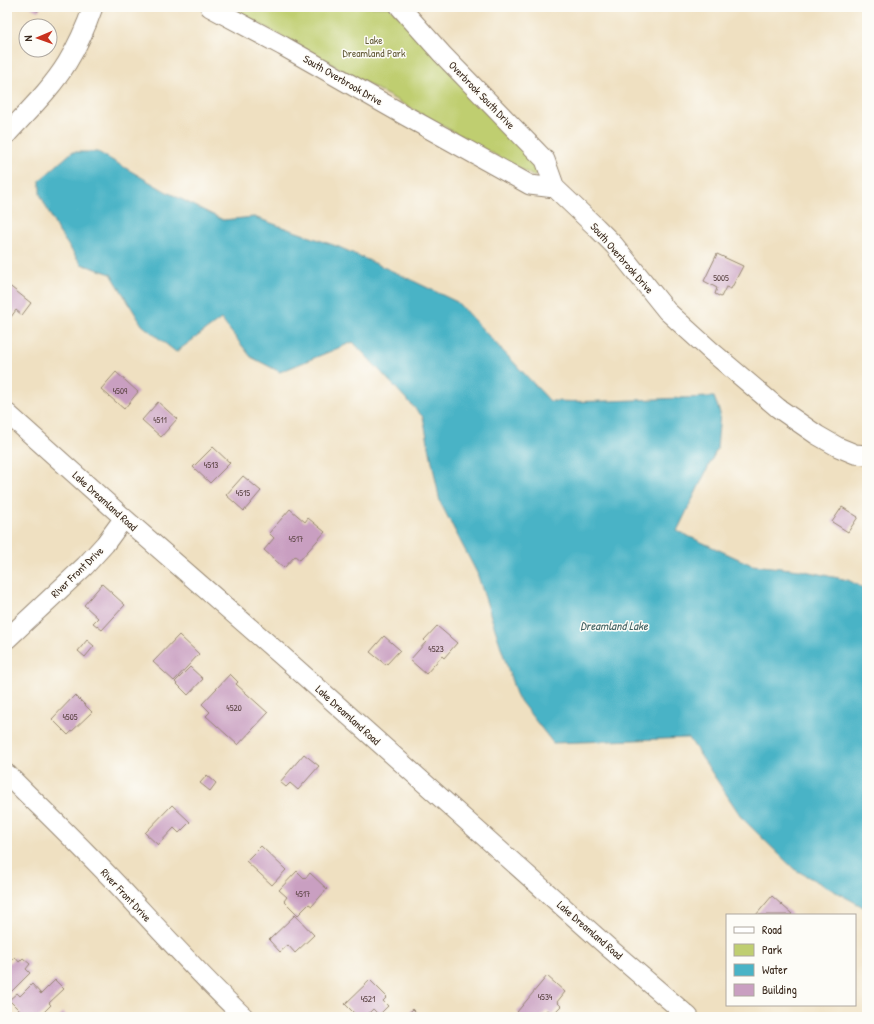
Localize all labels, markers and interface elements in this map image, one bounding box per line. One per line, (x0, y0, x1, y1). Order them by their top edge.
north arrow (18, 18, 58, 58)
park label: Lake Dreamland Park (342, 33, 406, 60)
text: N (21, 35, 35, 42)
street label: South Overbrook Drive (301, 52, 386, 109)
street label: Overbrook South Drive (446, 58, 519, 132)
street label: South Overbrook Drive (587, 220, 657, 297)
house number: 5005 (713, 272, 729, 284)
house number: 4509 (113, 385, 128, 397)
house number: 4511 (153, 414, 167, 426)
house number: 4513 (204, 459, 218, 471)
street label: Lake Dreamland Road (70, 468, 141, 534)
house number: 4515 (236, 487, 250, 499)
house number: 4517 (289, 533, 304, 545)
street label: River Front Drive (48, 543, 107, 601)
water label: Dreamland Lake (580, 617, 649, 634)
house number: 4523 (428, 643, 444, 655)
street label: Lake Dreamland Road (313, 682, 384, 748)
house number: 4520 (226, 702, 242, 714)
house number: 4505 (62, 711, 78, 723)
street label: River Front Drive (98, 865, 155, 925)
house number: 4517 (296, 888, 311, 900)
street label: Lake Dreamland Road (554, 898, 626, 963)
legend (726, 914, 856, 1006)
text: Road (762, 921, 782, 938)
text: Park (762, 941, 782, 958)
text: Water (762, 961, 788, 978)
text: Building (762, 981, 797, 998)
house number: 4534 (538, 991, 553, 1003)
house number: 4521 (361, 993, 375, 1005)

